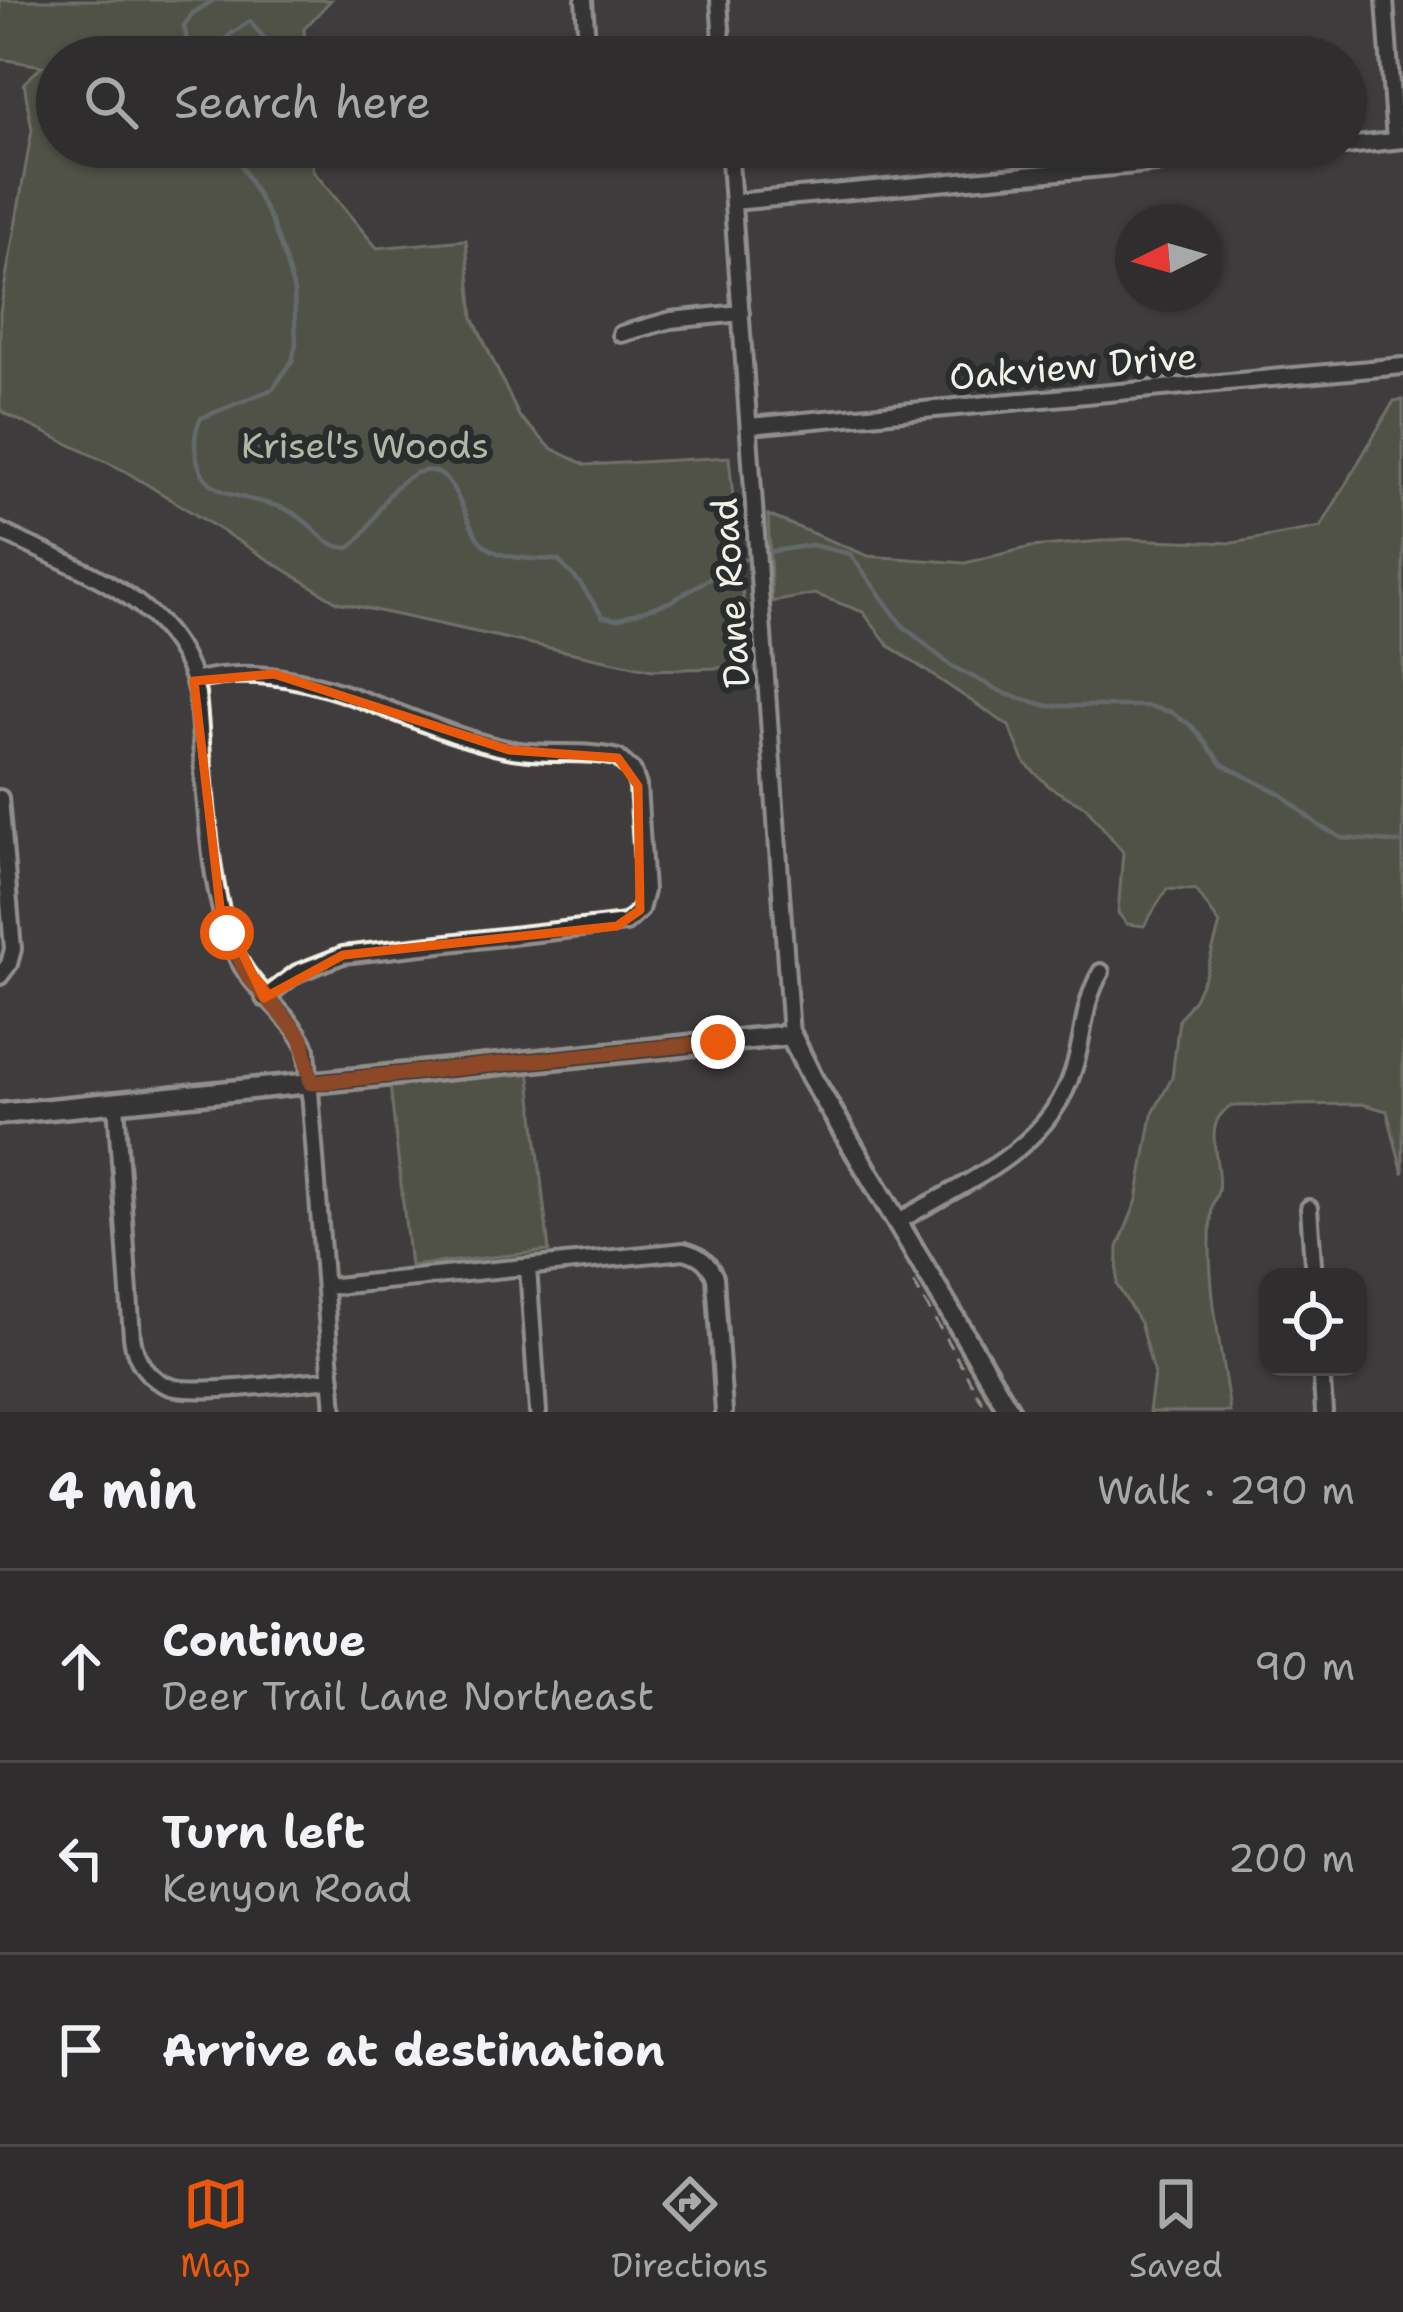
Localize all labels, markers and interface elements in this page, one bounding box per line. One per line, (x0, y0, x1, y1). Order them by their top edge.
search box (36, 36, 1367, 168)
icon: search (78, 69, 144, 135)
text: Search here (174, 72, 431, 132)
north arrow (1115, 204, 1223, 312)
street label: Oakview Drive (947, 331, 1199, 402)
park label: Krisel's Woods (241, 421, 489, 470)
street label: Dane Road (699, 496, 762, 690)
route start (200, 906, 254, 960)
route end (691, 1015, 745, 1069)
map controls (1259, 1268, 1367, 1376)
button: locate (1259, 1268, 1367, 1376)
text: 4 min (48, 1456, 197, 1524)
text: Walk · 290 m (1097, 1464, 1355, 1516)
text: Continue (162, 1610, 366, 1670)
icon: ahead (48, 1633, 114, 1699)
text: 90 m (1254, 1640, 1355, 1692)
text: Deer Trail Lane Northeast (162, 1670, 654, 1722)
text: Turn left (162, 1802, 365, 1862)
icon: left (48, 1825, 114, 1891)
text: 200 m (1228, 1832, 1355, 1884)
text: Kenyon Road (162, 1862, 412, 1914)
icon: arrive (48, 2017, 114, 2083)
text: Arrive at destination (162, 2020, 665, 2080)
tab: Map (180, 2171, 251, 2288)
tab: Directions (611, 2171, 769, 2288)
tab: Saved (1129, 2171, 1223, 2288)

